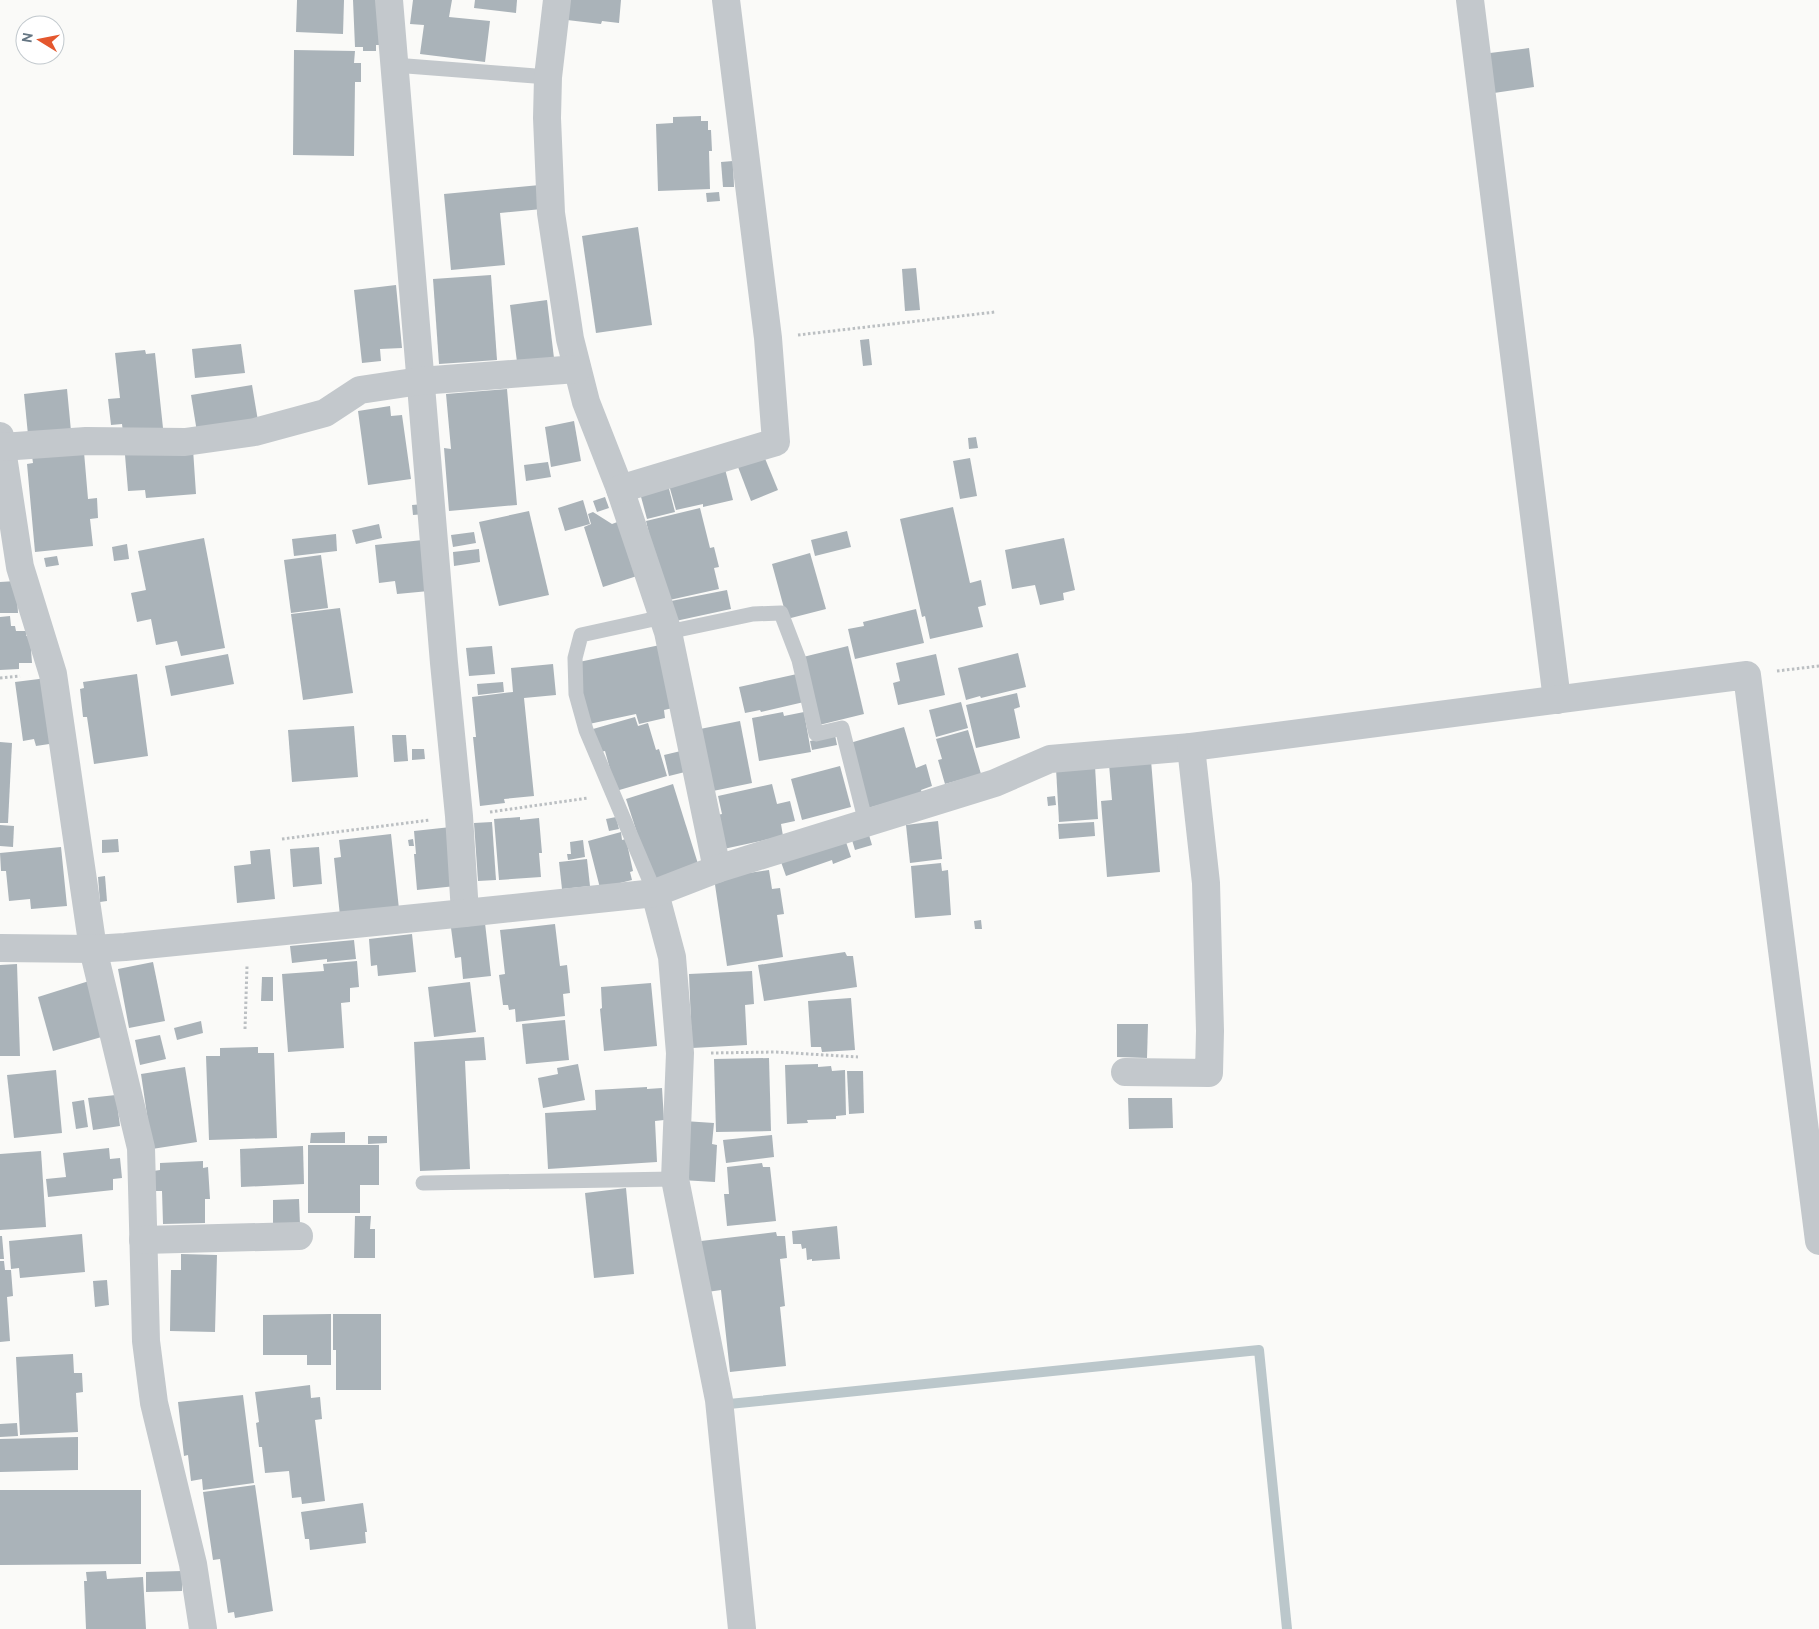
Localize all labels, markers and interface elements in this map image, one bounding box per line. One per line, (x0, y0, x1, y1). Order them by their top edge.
north arrow (15, 15, 65, 65)
text: N (19, 32, 38, 44)

